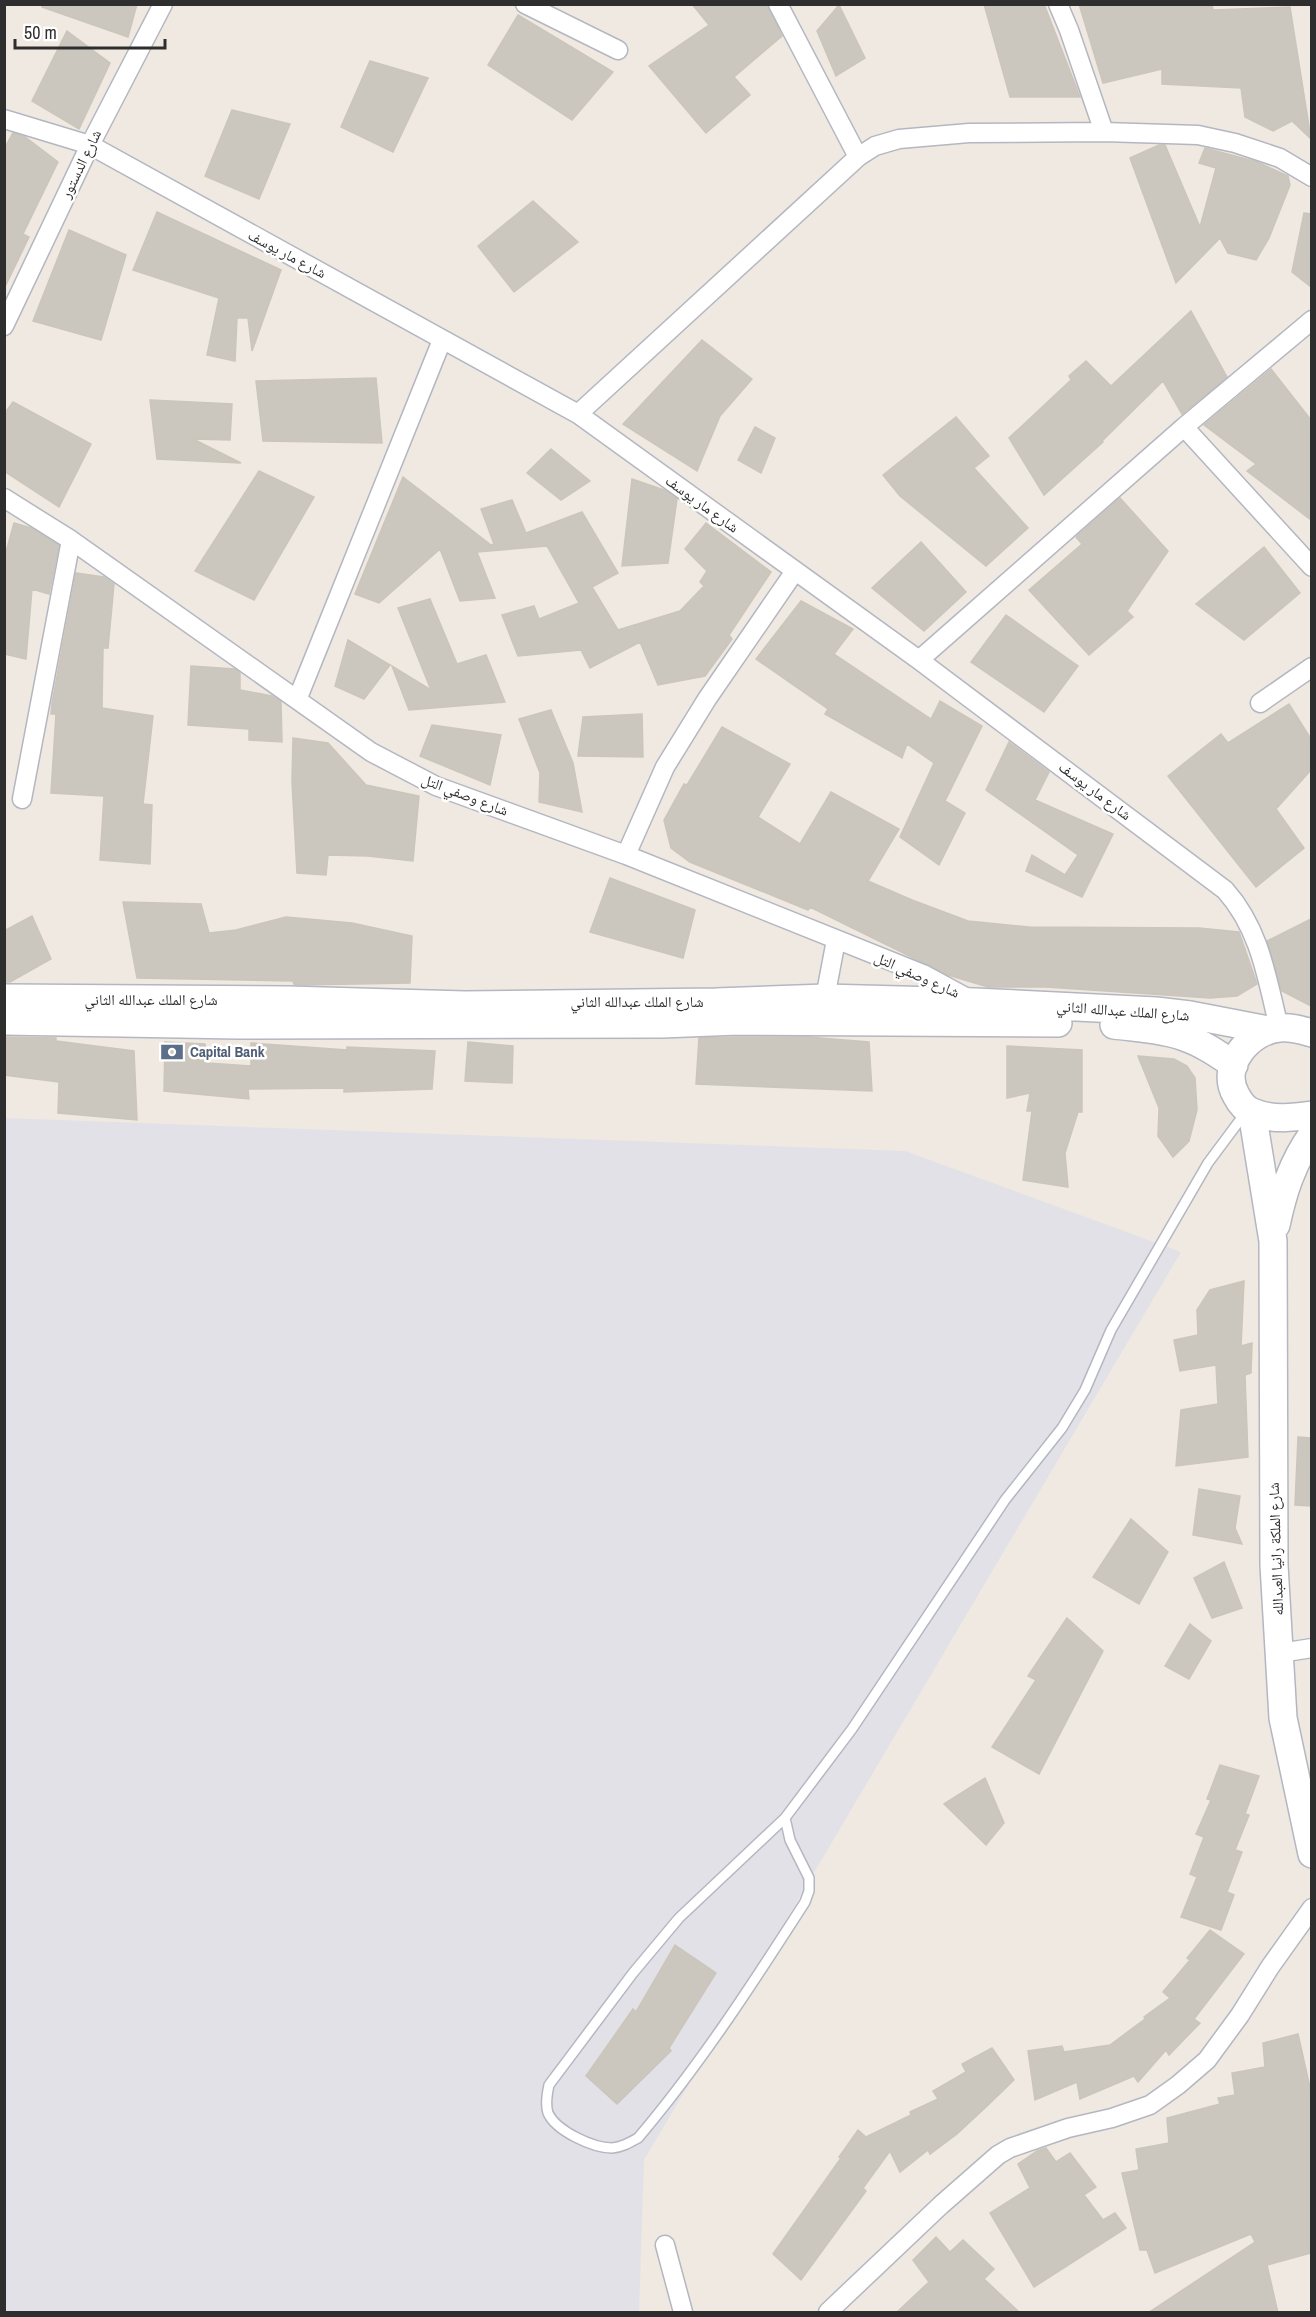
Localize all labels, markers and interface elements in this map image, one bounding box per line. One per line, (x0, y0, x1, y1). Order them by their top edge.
scale bar (15, 12, 165, 50)
text: 50 m (24, 20, 57, 45)
street label: شارع الدستور (54, 126, 106, 202)
street label: شارع مار يوسف (244, 224, 330, 283)
street label: شارع مار يوسف (661, 470, 743, 537)
street label: شارع مار يوسف (1055, 756, 1136, 825)
street label: شارع وصفي التل (418, 768, 512, 822)
street label: شارع وصفي التل (870, 946, 963, 1004)
street label: شارع الملك عبدالله الثاني (84, 989, 218, 1012)
street label: شارع الملك عبدالله الثاني (570, 991, 704, 1014)
street label: شارع الملك عبدالله الثاني (1056, 995, 1190, 1027)
bank icon: Capital Bank (159, 1039, 185, 1065)
place label: Capital Bank (190, 1041, 265, 1062)
street label: شارع الملكة رانيا العبدالله (1263, 1482, 1288, 1616)

